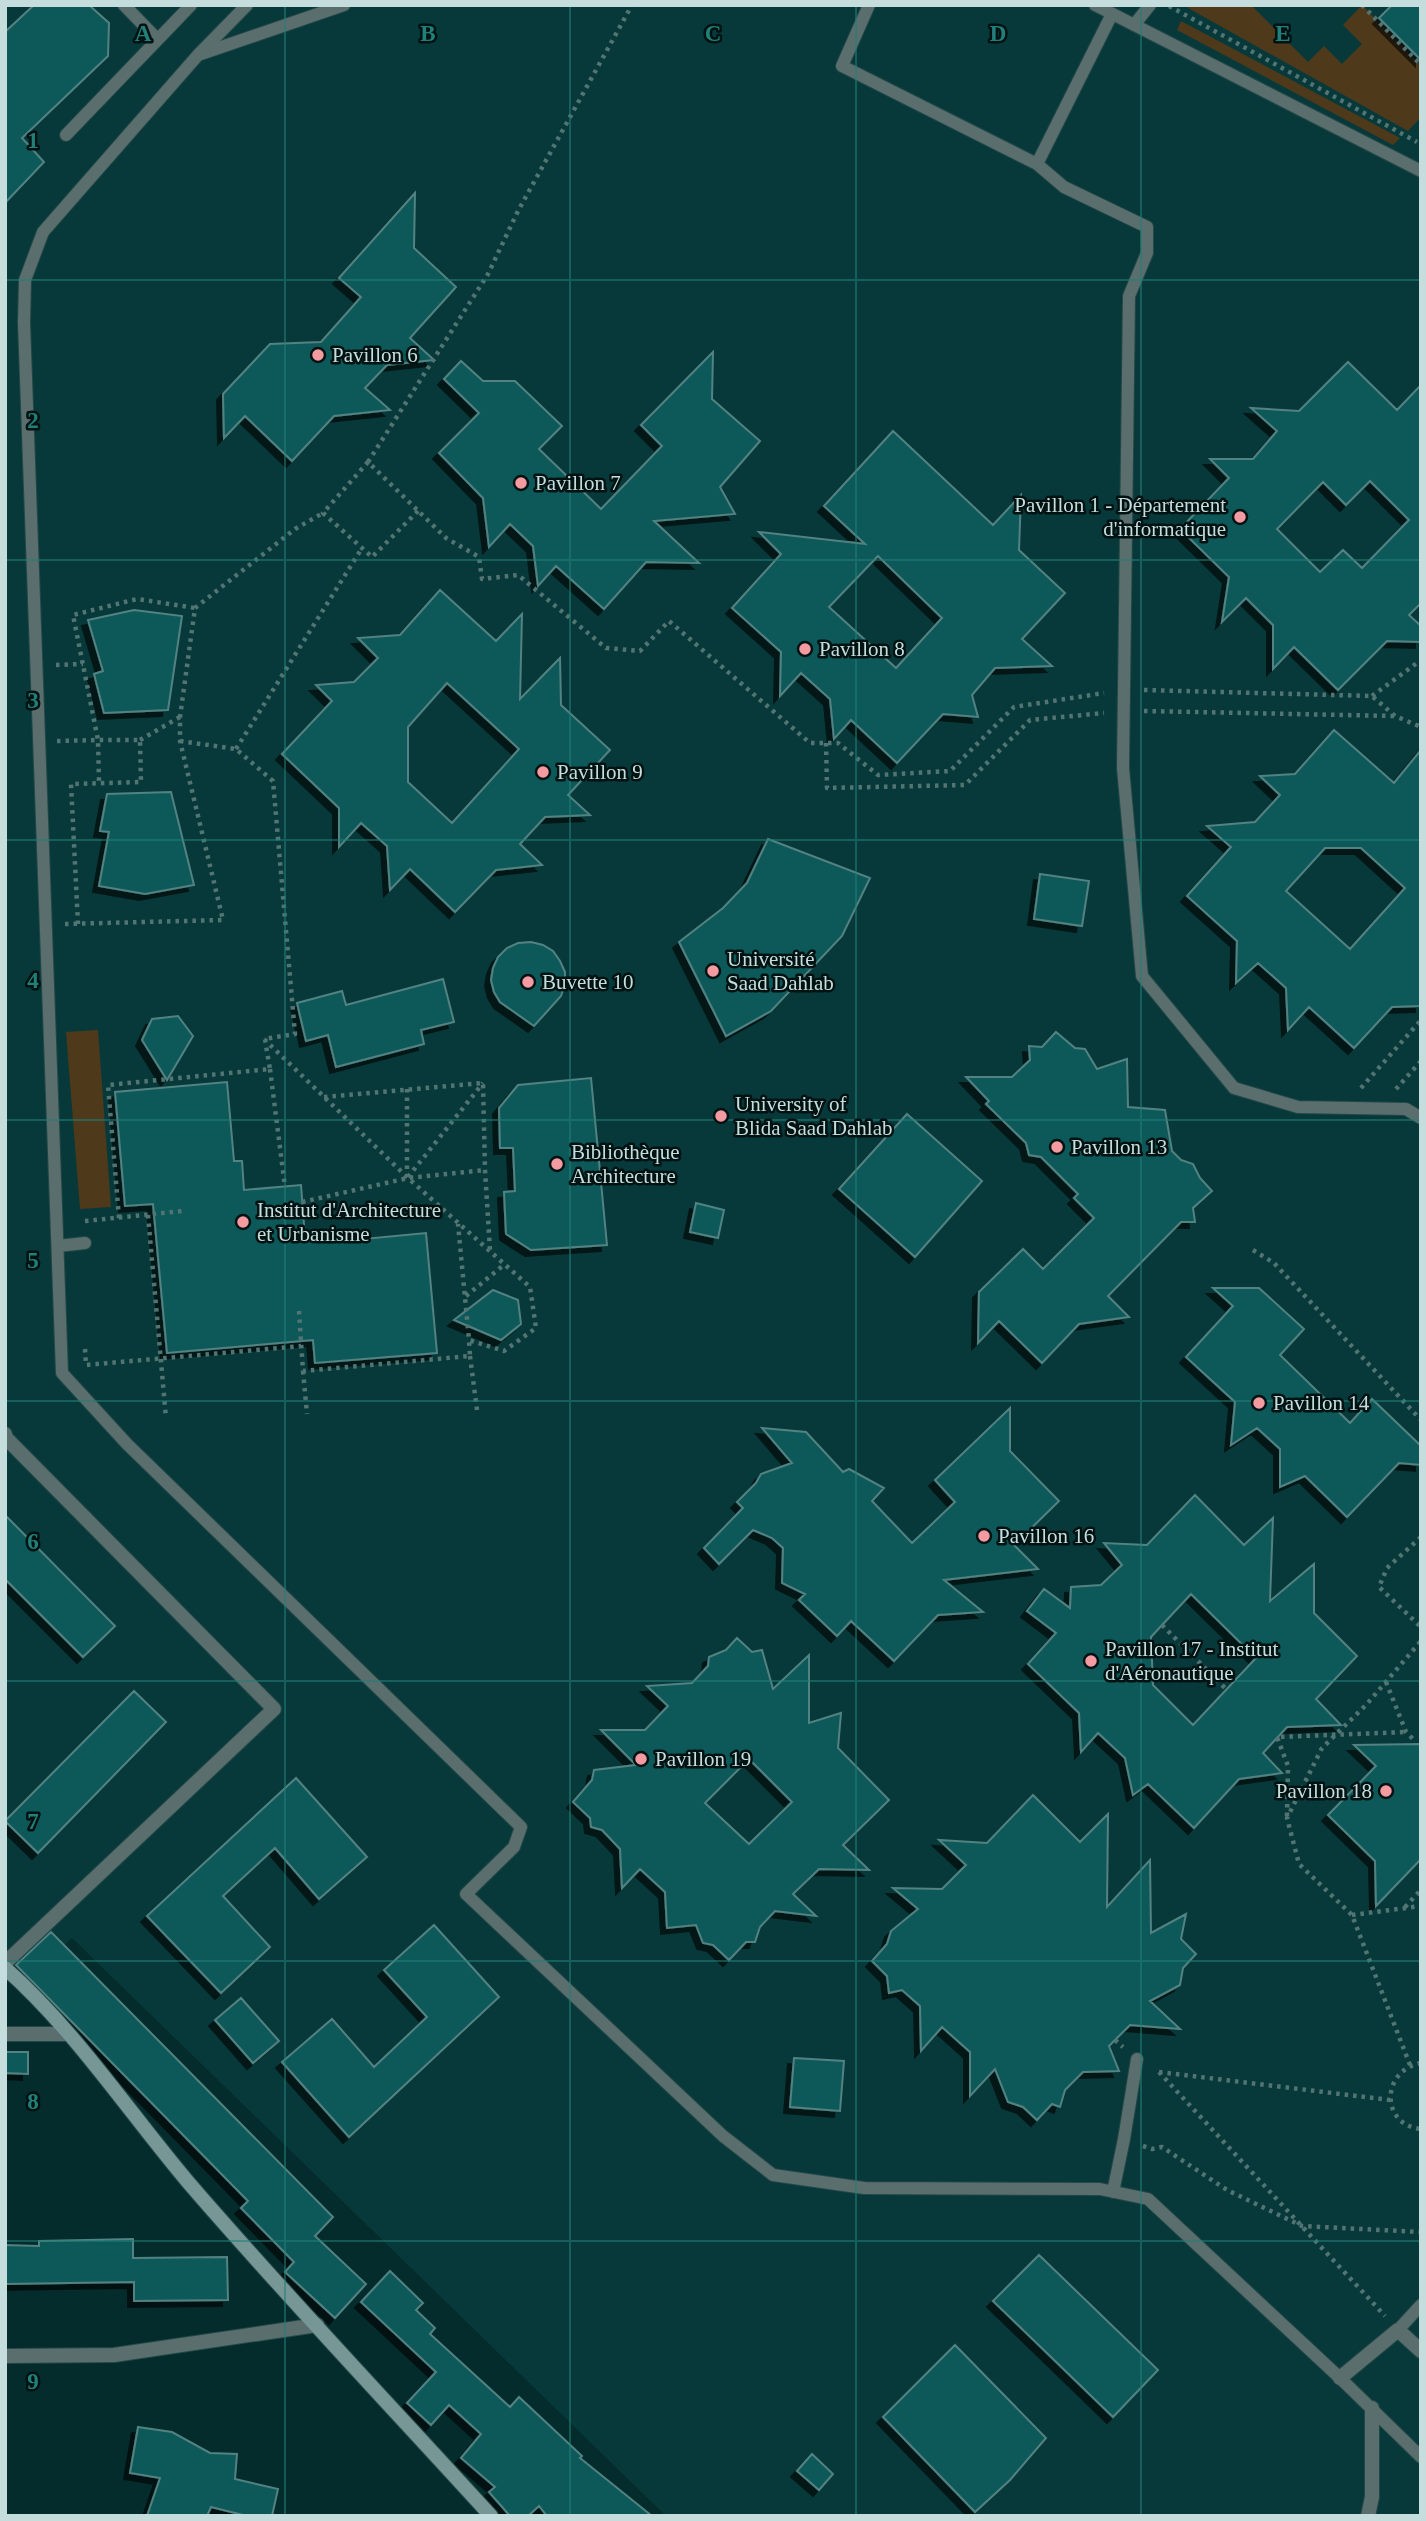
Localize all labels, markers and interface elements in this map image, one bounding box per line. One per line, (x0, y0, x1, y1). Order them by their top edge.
text: A (135, 21, 152, 46)
text: B (420, 21, 436, 46)
text: C (705, 21, 721, 46)
text: D (990, 21, 1006, 46)
text: E (1275, 21, 1291, 46)
text: 1 (27, 128, 39, 153)
place label: Pavillon 6 (332, 343, 418, 367)
marker: Pavillon 6 (310, 347, 326, 363)
text: 2 (27, 408, 39, 433)
place label: Pavillon 7 (535, 471, 621, 495)
marker: Pavillon 7 (513, 475, 529, 491)
place label: Pavillon 1 - Département d'informatique (1014, 493, 1226, 541)
marker: Pavillon 1 - Département d'informatique (1232, 509, 1248, 525)
place label: Pavillon 8 (819, 637, 905, 661)
marker: Pavillon 8 (797, 641, 813, 657)
text: 3 (27, 688, 39, 713)
place label: Pavillon 9 (557, 760, 643, 784)
marker: Pavillon 9 (535, 764, 551, 780)
place label: Université Saad Dahlab (727, 947, 834, 995)
marker: Université Saad Dahlab (705, 963, 721, 979)
text: 4 (27, 968, 39, 993)
place label: Buvette 10 (542, 970, 634, 994)
marker: Buvette 10 (520, 974, 536, 990)
place label: University of Blida Saad Dahlab (735, 1092, 892, 1140)
marker: University of Blida Saad Dahlab (713, 1108, 729, 1124)
place label: Pavillon 13 (1071, 1135, 1167, 1159)
marker: Pavillon 13 (1049, 1139, 1065, 1155)
place label: Bibliothèque Architecture (571, 1140, 680, 1188)
marker: Bibliothèque Architecture (549, 1156, 565, 1172)
place label: Institut d'Architecture et Urbanisme (257, 1198, 441, 1246)
marker: Institut d'Architecture et Urbanisme (235, 1214, 251, 1230)
text: 5 (27, 1248, 39, 1273)
place label: Pavillon 14 (1273, 1391, 1370, 1415)
marker: Pavillon 14 (1251, 1395, 1267, 1411)
place label: Pavillon 16 (998, 1524, 1094, 1548)
marker: Pavillon 16 (976, 1528, 992, 1544)
text: 6 (27, 1529, 39, 1554)
place label: Pavillon 17 - Institut d'Aéronautique (1105, 1637, 1278, 1685)
marker: Pavillon 17 - Institut d'Aéronautique (1083, 1653, 1099, 1669)
place label: Pavillon 19 (655, 1747, 751, 1771)
marker: Pavillon 19 (633, 1751, 649, 1767)
place label: Pavillon 18 (1276, 1779, 1372, 1803)
marker: Pavillon 18 (1378, 1783, 1394, 1799)
text: 7 (27, 1809, 39, 1834)
text: 8 (27, 2089, 39, 2114)
text: 9 (27, 2369, 39, 2394)

